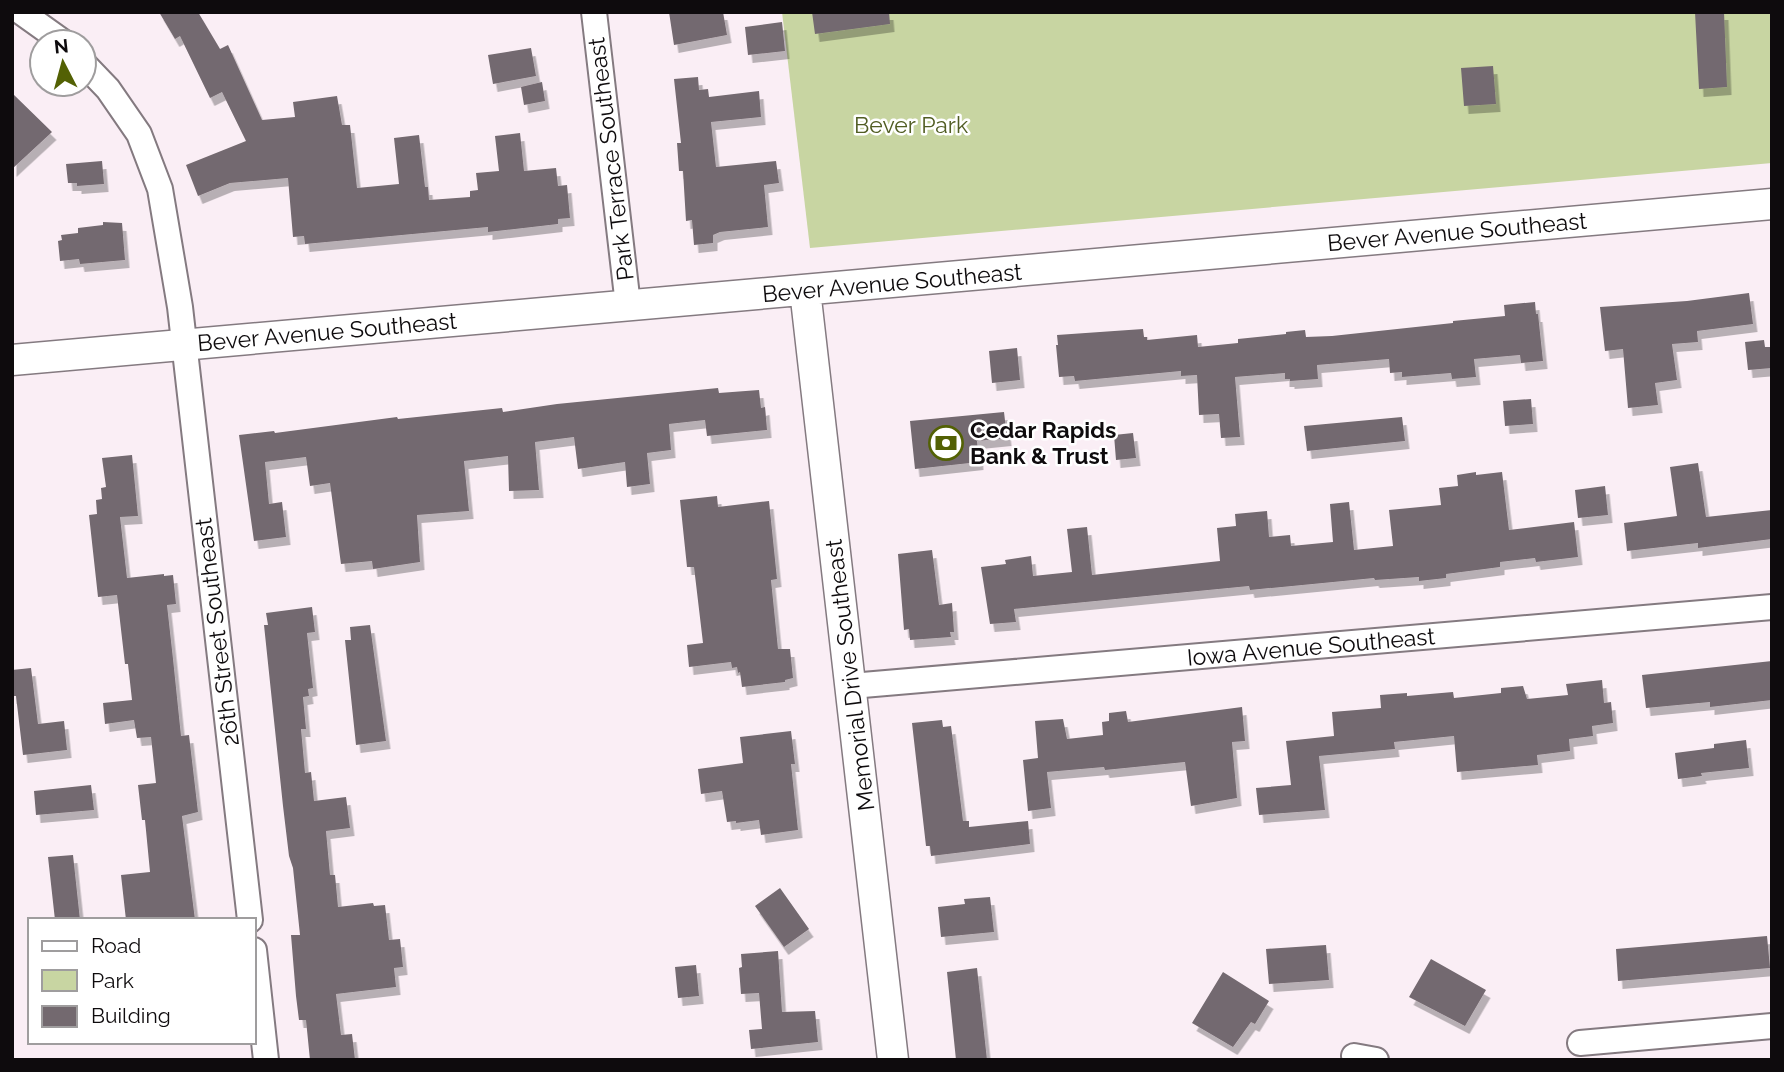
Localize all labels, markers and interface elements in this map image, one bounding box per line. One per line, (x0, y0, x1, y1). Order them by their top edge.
north arrow (28, 28, 98, 98)
text: N (53, 34, 70, 58)
street label: Park Terrace Southeast (582, 36, 639, 282)
park label: Bever Park (854, 111, 968, 138)
street label: Bever Avenue Southeast (1326, 207, 1588, 256)
street label: Bever Avenue Southeast (761, 258, 1023, 307)
street label: Bever Avenue Southeast (196, 307, 458, 356)
place label: Cedar Rapids Bank & Trust (970, 416, 1116, 469)
bank icon: Cedar Rapids Bank & Trust (927, 424, 965, 462)
street label: 26th Street Southeast (189, 516, 244, 748)
street label: Memorial Drive Southeast (819, 537, 880, 812)
street label: Iowa Avenue Southeast (1186, 622, 1436, 671)
legend (28, 918, 256, 1044)
text: Road (91, 933, 141, 958)
text: Park (91, 968, 134, 993)
text: Building (91, 1003, 171, 1028)

